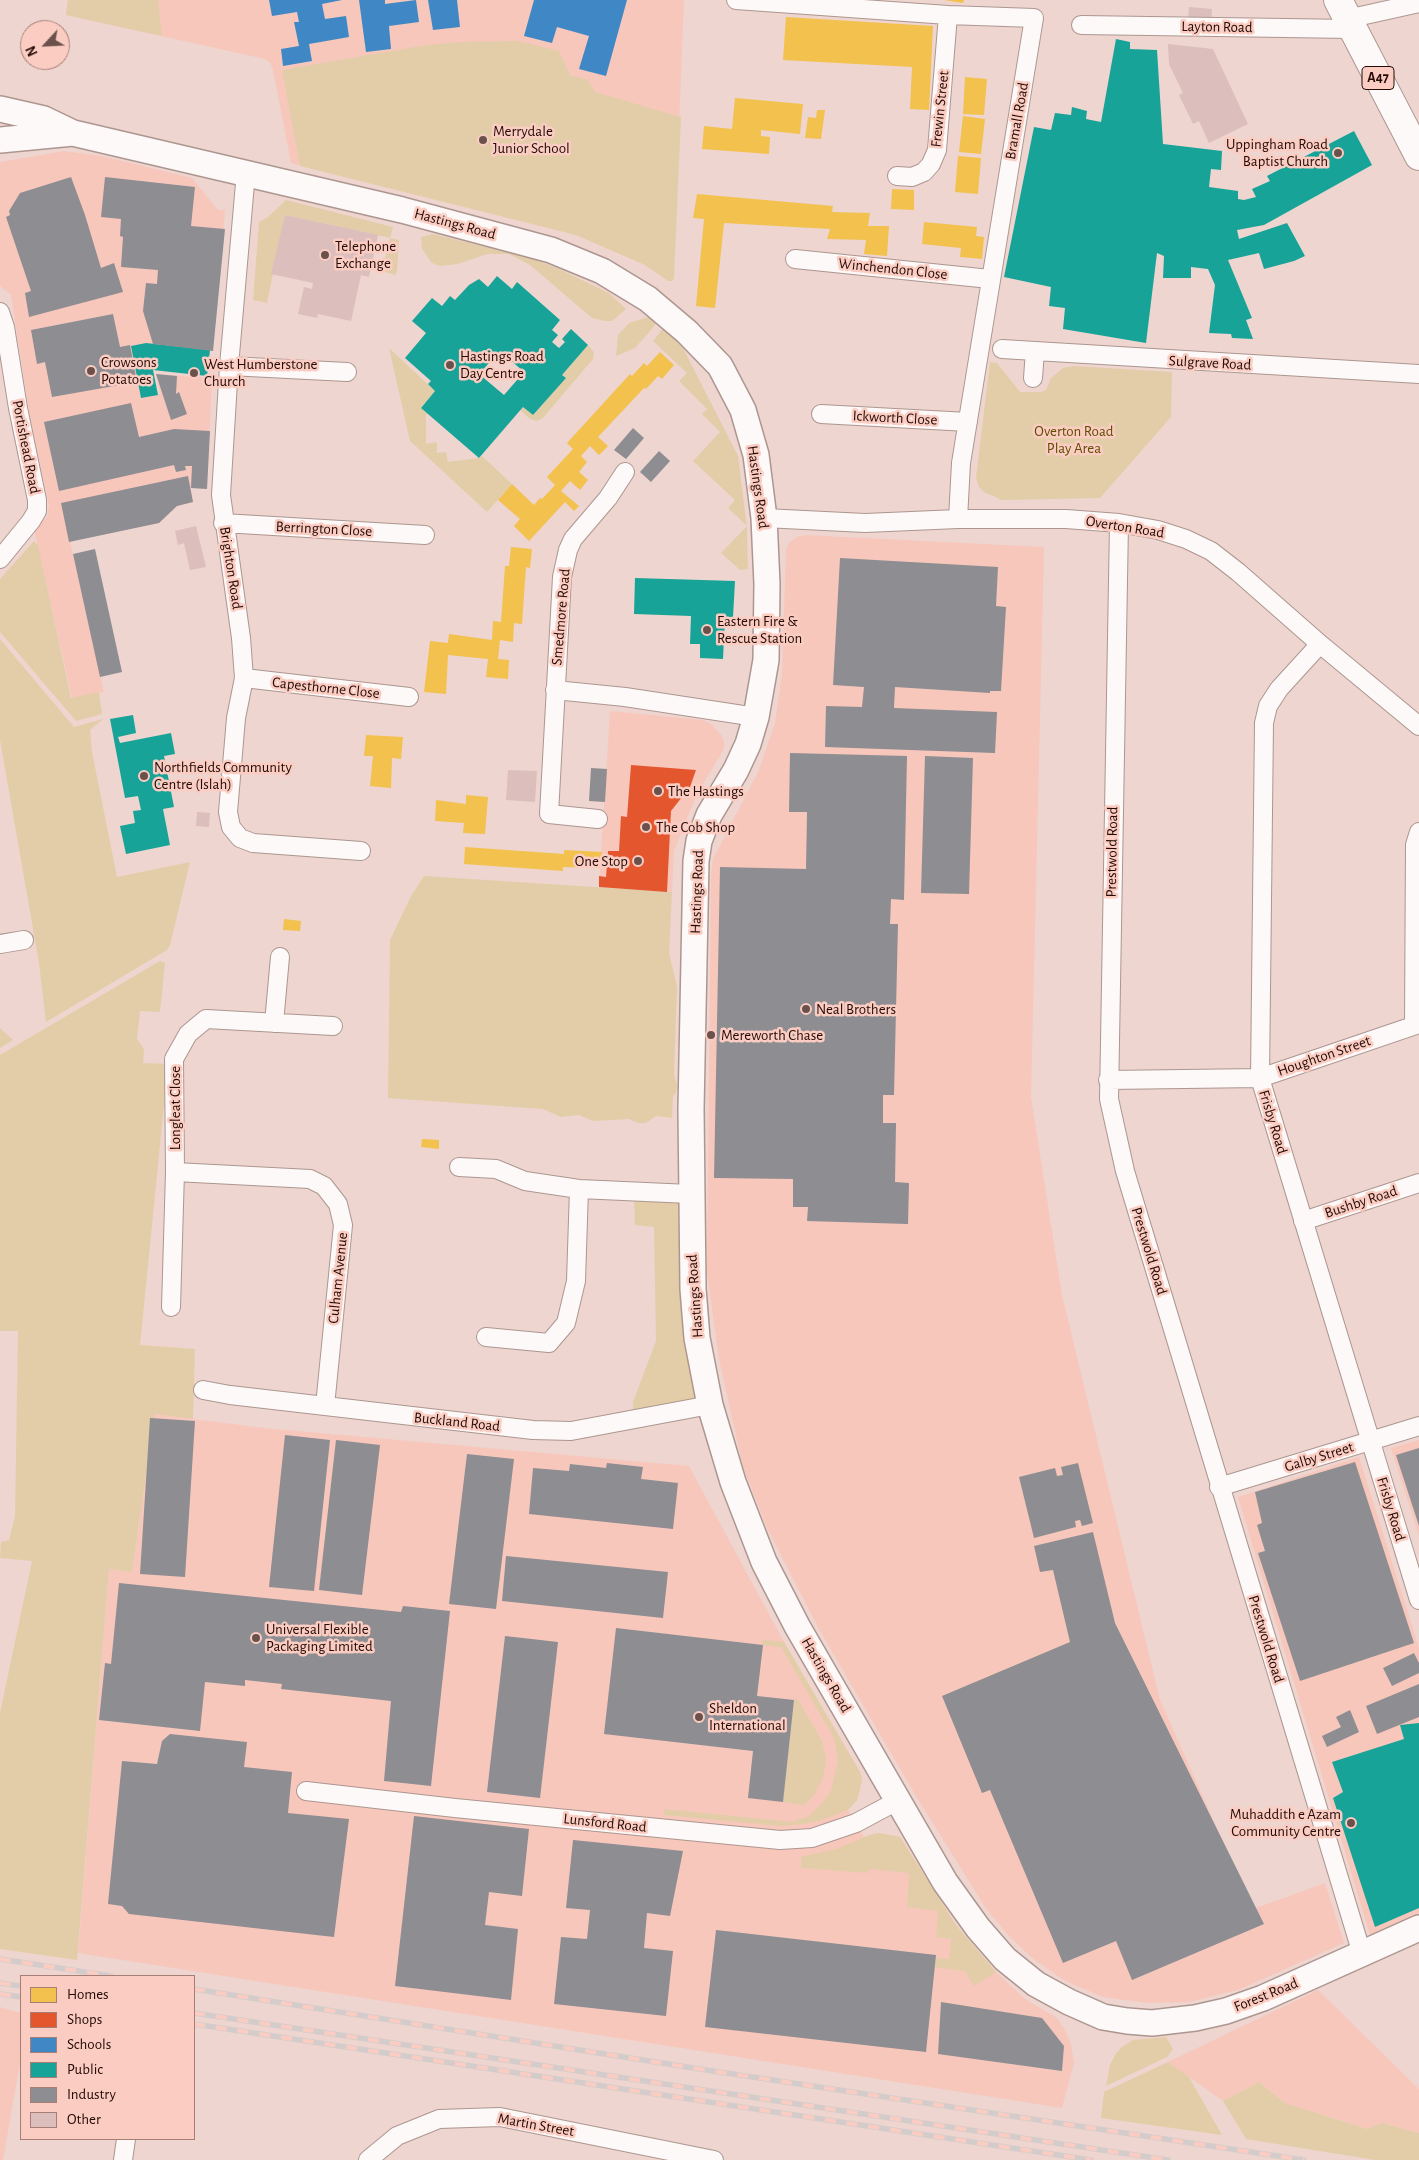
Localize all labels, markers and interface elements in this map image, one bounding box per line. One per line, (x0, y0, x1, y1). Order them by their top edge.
street label: Layton Road (1181, 17, 1253, 37)
north arrow (20, 20, 70, 70)
text: N (24, 44, 41, 58)
road number: A47 (1362, 66, 1394, 90)
street label: Frewin Street (927, 70, 953, 148)
street label: Bramall Road (1001, 81, 1033, 161)
place label: Merrydale Junior School (493, 122, 570, 157)
marker: Merrydale Junior School (477, 134, 489, 146)
place label: Uppingham Road Baptist Church (1226, 135, 1328, 170)
marker: Uppingham Road Baptist Church (1332, 147, 1344, 159)
street label: Hastings Road (412, 204, 498, 244)
place label: Telephone Exchange (335, 237, 396, 272)
marker: Telephone Exchange (319, 249, 331, 261)
street label: Winchendon Close (838, 254, 948, 284)
place label: Hastings Road Day Centre (460, 347, 544, 382)
street label: Sulgrave Road (1168, 352, 1252, 374)
place label: Crowsons Potatoes (101, 353, 157, 388)
place label: West Humberstone Church (204, 355, 318, 390)
marker: Hastings Road Day Centre (444, 359, 456, 371)
marker: Crowsons Potatoes (85, 365, 97, 377)
marker: West Humberstone Church (188, 367, 200, 379)
street label: Portishead Road (8, 399, 44, 495)
street label: Ickworth Close (852, 407, 938, 429)
park label: Overton Road Play Area (1034, 422, 1114, 457)
street label: Hastings Road (743, 444, 773, 530)
street label: Overton Road (1084, 512, 1166, 542)
street label: Berrington Close (275, 517, 373, 541)
street label: Brighton Road (216, 525, 246, 611)
street label: Smedmore Road (548, 568, 574, 666)
place label: Eastern Fire & Rescue Station (717, 612, 802, 647)
marker: Eastern Fire & Rescue Station (701, 624, 713, 636)
street label: Capesthorne Close (271, 673, 381, 703)
place label: Northfields Community Centre (Islah) (154, 758, 292, 793)
marker: Northfields Community Centre (Islah) (138, 770, 150, 782)
place label: The Hastings (668, 782, 744, 800)
marker: The Hastings (652, 785, 664, 797)
street label: Prestwold Road (1102, 806, 1122, 898)
place label: The Cob Shop (656, 818, 735, 836)
marker: The Cob Shop (640, 821, 652, 833)
street label: Hastings Road (687, 850, 707, 934)
place label: One Stop (575, 852, 628, 870)
marker: One Stop (632, 855, 644, 867)
place label: Neal Brothers (816, 1000, 896, 1018)
marker: Neal Brothers (800, 1003, 812, 1015)
place label: Mereworth Chase (721, 1026, 823, 1044)
marker: Mereworth Chase (705, 1029, 717, 1041)
street label: Houghton Street (1275, 1032, 1373, 1080)
street label: Longleat Close (166, 1066, 184, 1150)
street label: Frisby Road (1255, 1088, 1291, 1156)
street label: Bushby Road (1322, 1182, 1400, 1222)
street label: Prestwold Road (1127, 1205, 1171, 1297)
street label: Culham Avenue (324, 1231, 352, 1325)
street label: Hastings Road (683, 1254, 707, 1338)
street label: Buckland Road (413, 1409, 501, 1435)
street label: Galby Street (1282, 1438, 1356, 1476)
street label: Frisby Road (1373, 1475, 1409, 1543)
street label: Prestwold Road (1244, 1593, 1288, 1685)
place label: Universal Flexible Packaging Limited (266, 1620, 373, 1655)
marker: Universal Flexible Packaging Limited (250, 1632, 262, 1644)
street label: Hastings Road (797, 1634, 855, 1716)
place label: Sheldon International (709, 1699, 786, 1734)
marker: Sheldon International (693, 1711, 705, 1723)
place label: Muhaddith e Azam Community Centre (1230, 1805, 1341, 1840)
street label: Lunsford Road (563, 1810, 647, 1836)
marker: Muhaddith e Azam Community Centre (1345, 1817, 1357, 1829)
street label: Forest Road (1231, 1974, 1301, 2016)
legend (20, 1975, 195, 2140)
text: Homes (67, 1987, 109, 2002)
text: Shops (67, 2012, 102, 2027)
text: Schools (67, 2037, 111, 2052)
text: Public (67, 2062, 103, 2077)
text: Industry (67, 2087, 116, 2102)
street label: Martin Street (496, 2109, 576, 2141)
text: Other (67, 2112, 101, 2127)

